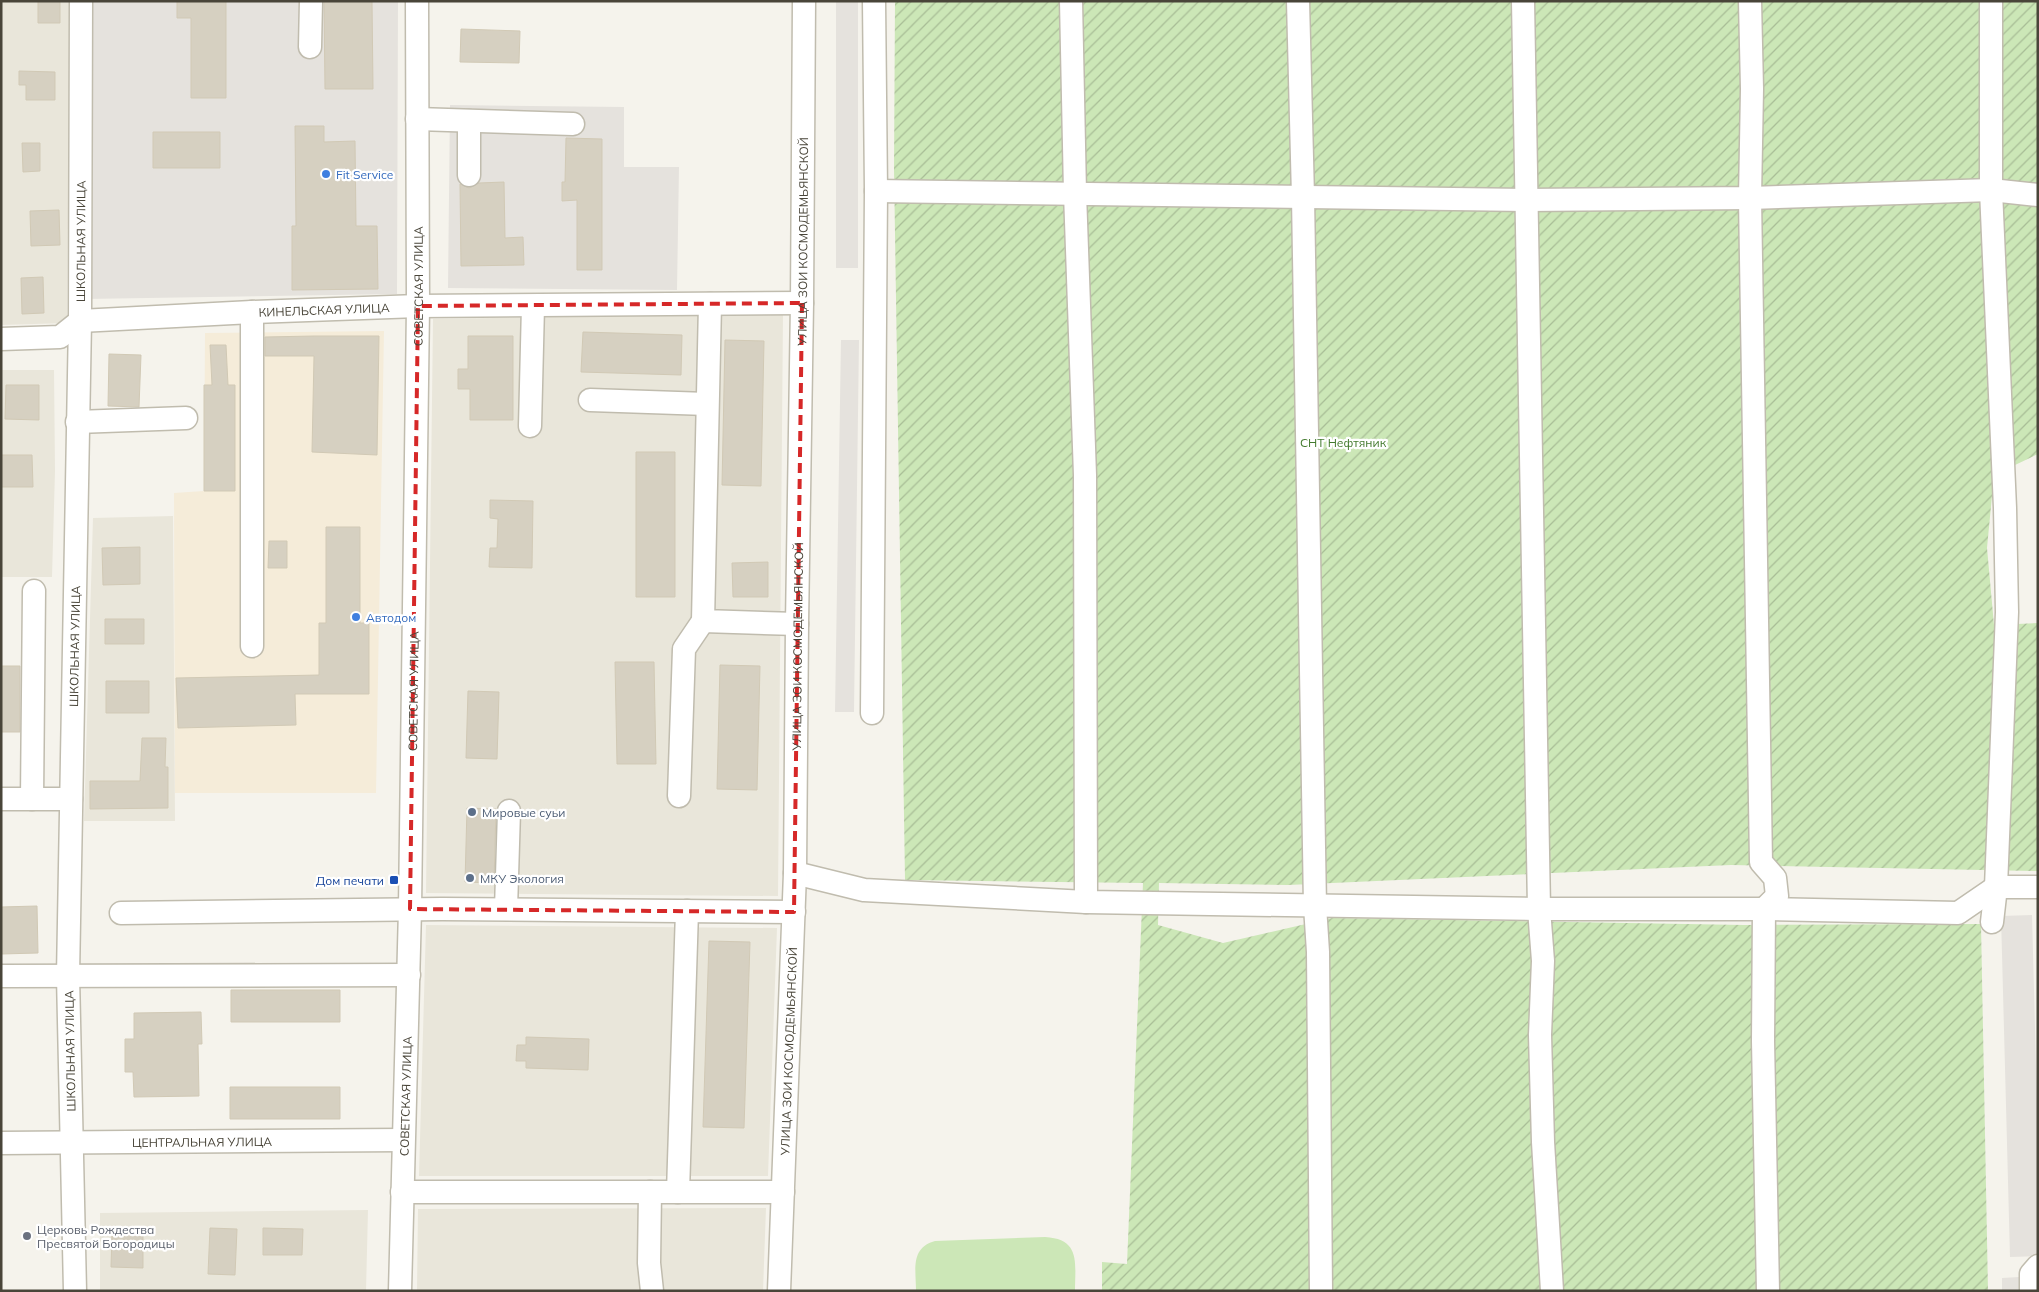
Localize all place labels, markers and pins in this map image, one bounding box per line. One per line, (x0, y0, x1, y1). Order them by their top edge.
place label: Fit Service (336, 167, 393, 182)
marker: Fit Service (320, 168, 332, 180)
place label: Автодом (366, 610, 416, 625)
marker: Автодом (350, 611, 362, 623)
place label: Мировые суьи (482, 805, 565, 820)
marker: Мировые суьи (466, 806, 478, 818)
place label: МКУ Экология (480, 871, 564, 886)
marker: МКУ Экология (464, 872, 476, 884)
place label: Дом печати (316, 873, 384, 888)
marker: Дом печати (388, 874, 400, 886)
place label: Церковь Рождества Пресвятой Богородицы (37, 1222, 175, 1251)
marker: Церковь Рождества Пресвятой Богородицы (21, 1230, 33, 1242)

